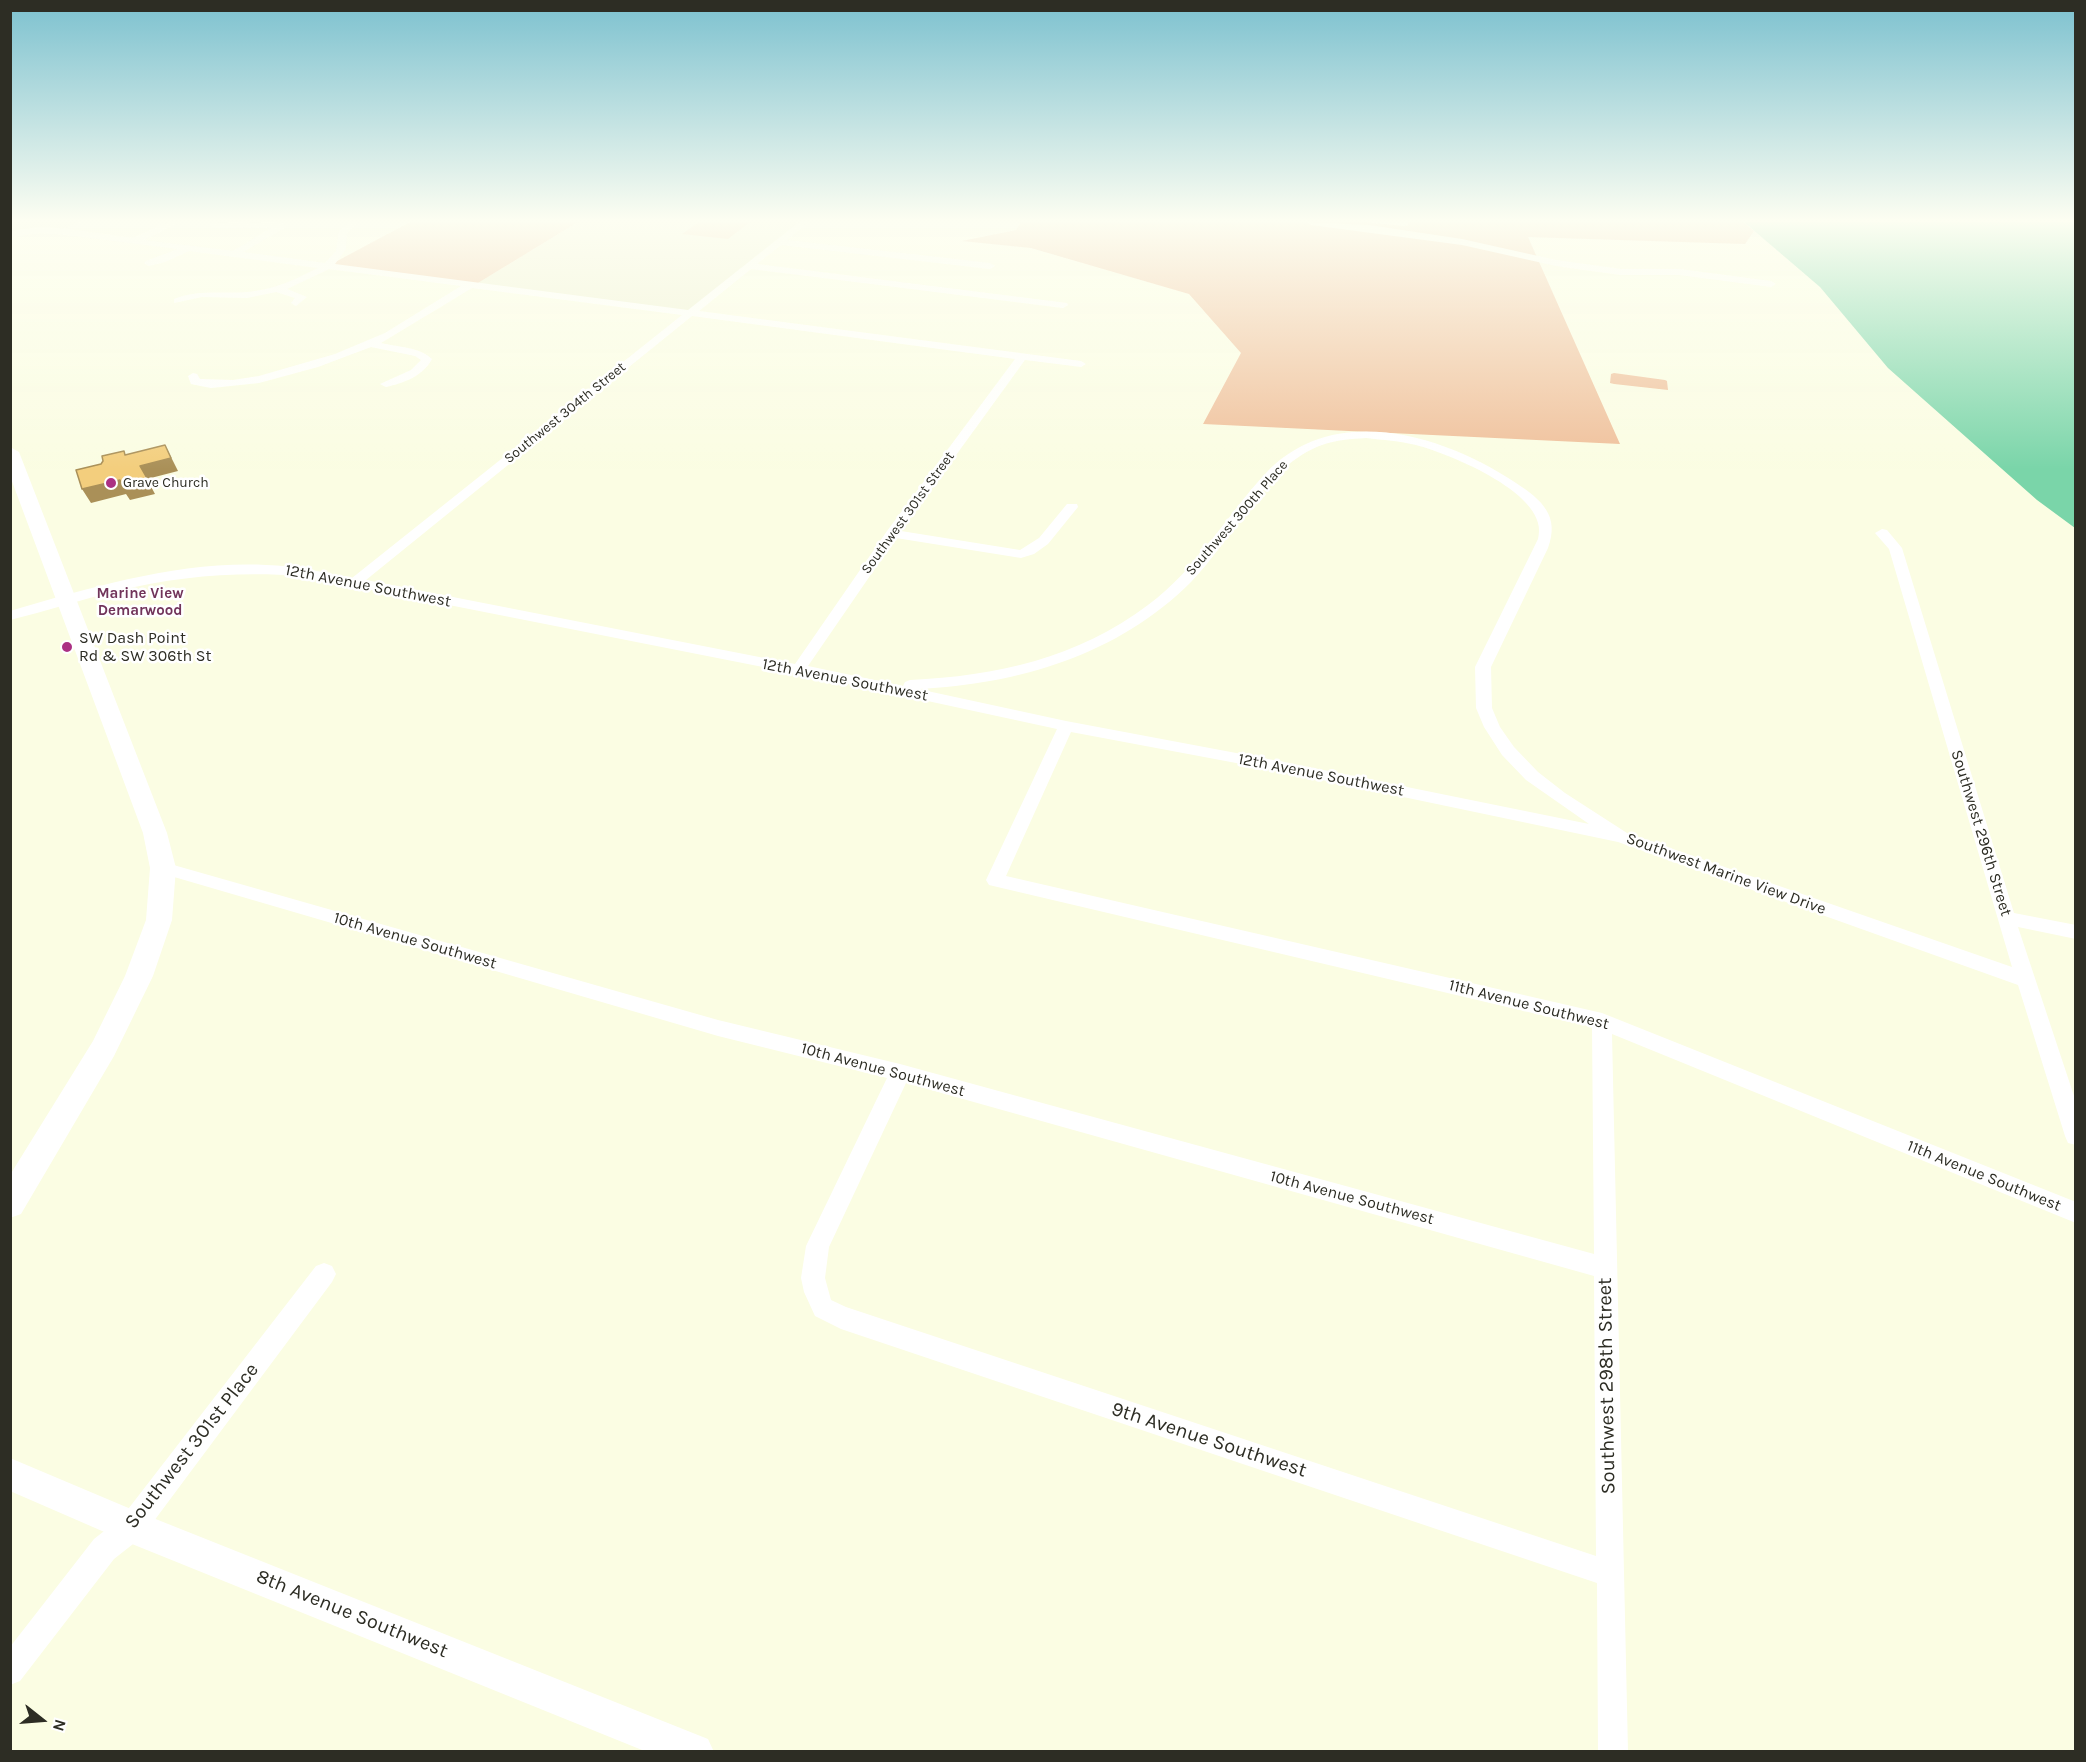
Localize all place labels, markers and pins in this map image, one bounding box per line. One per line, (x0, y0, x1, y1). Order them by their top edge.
place label: Grave Church (123, 475, 209, 491)
marker: Grave Church (104, 476, 118, 490)
place label: SW Dash Point Rd & SW 306th St (79, 628, 212, 666)
marker: SW Dash Point Rd & SW 306th St (60, 640, 74, 654)

